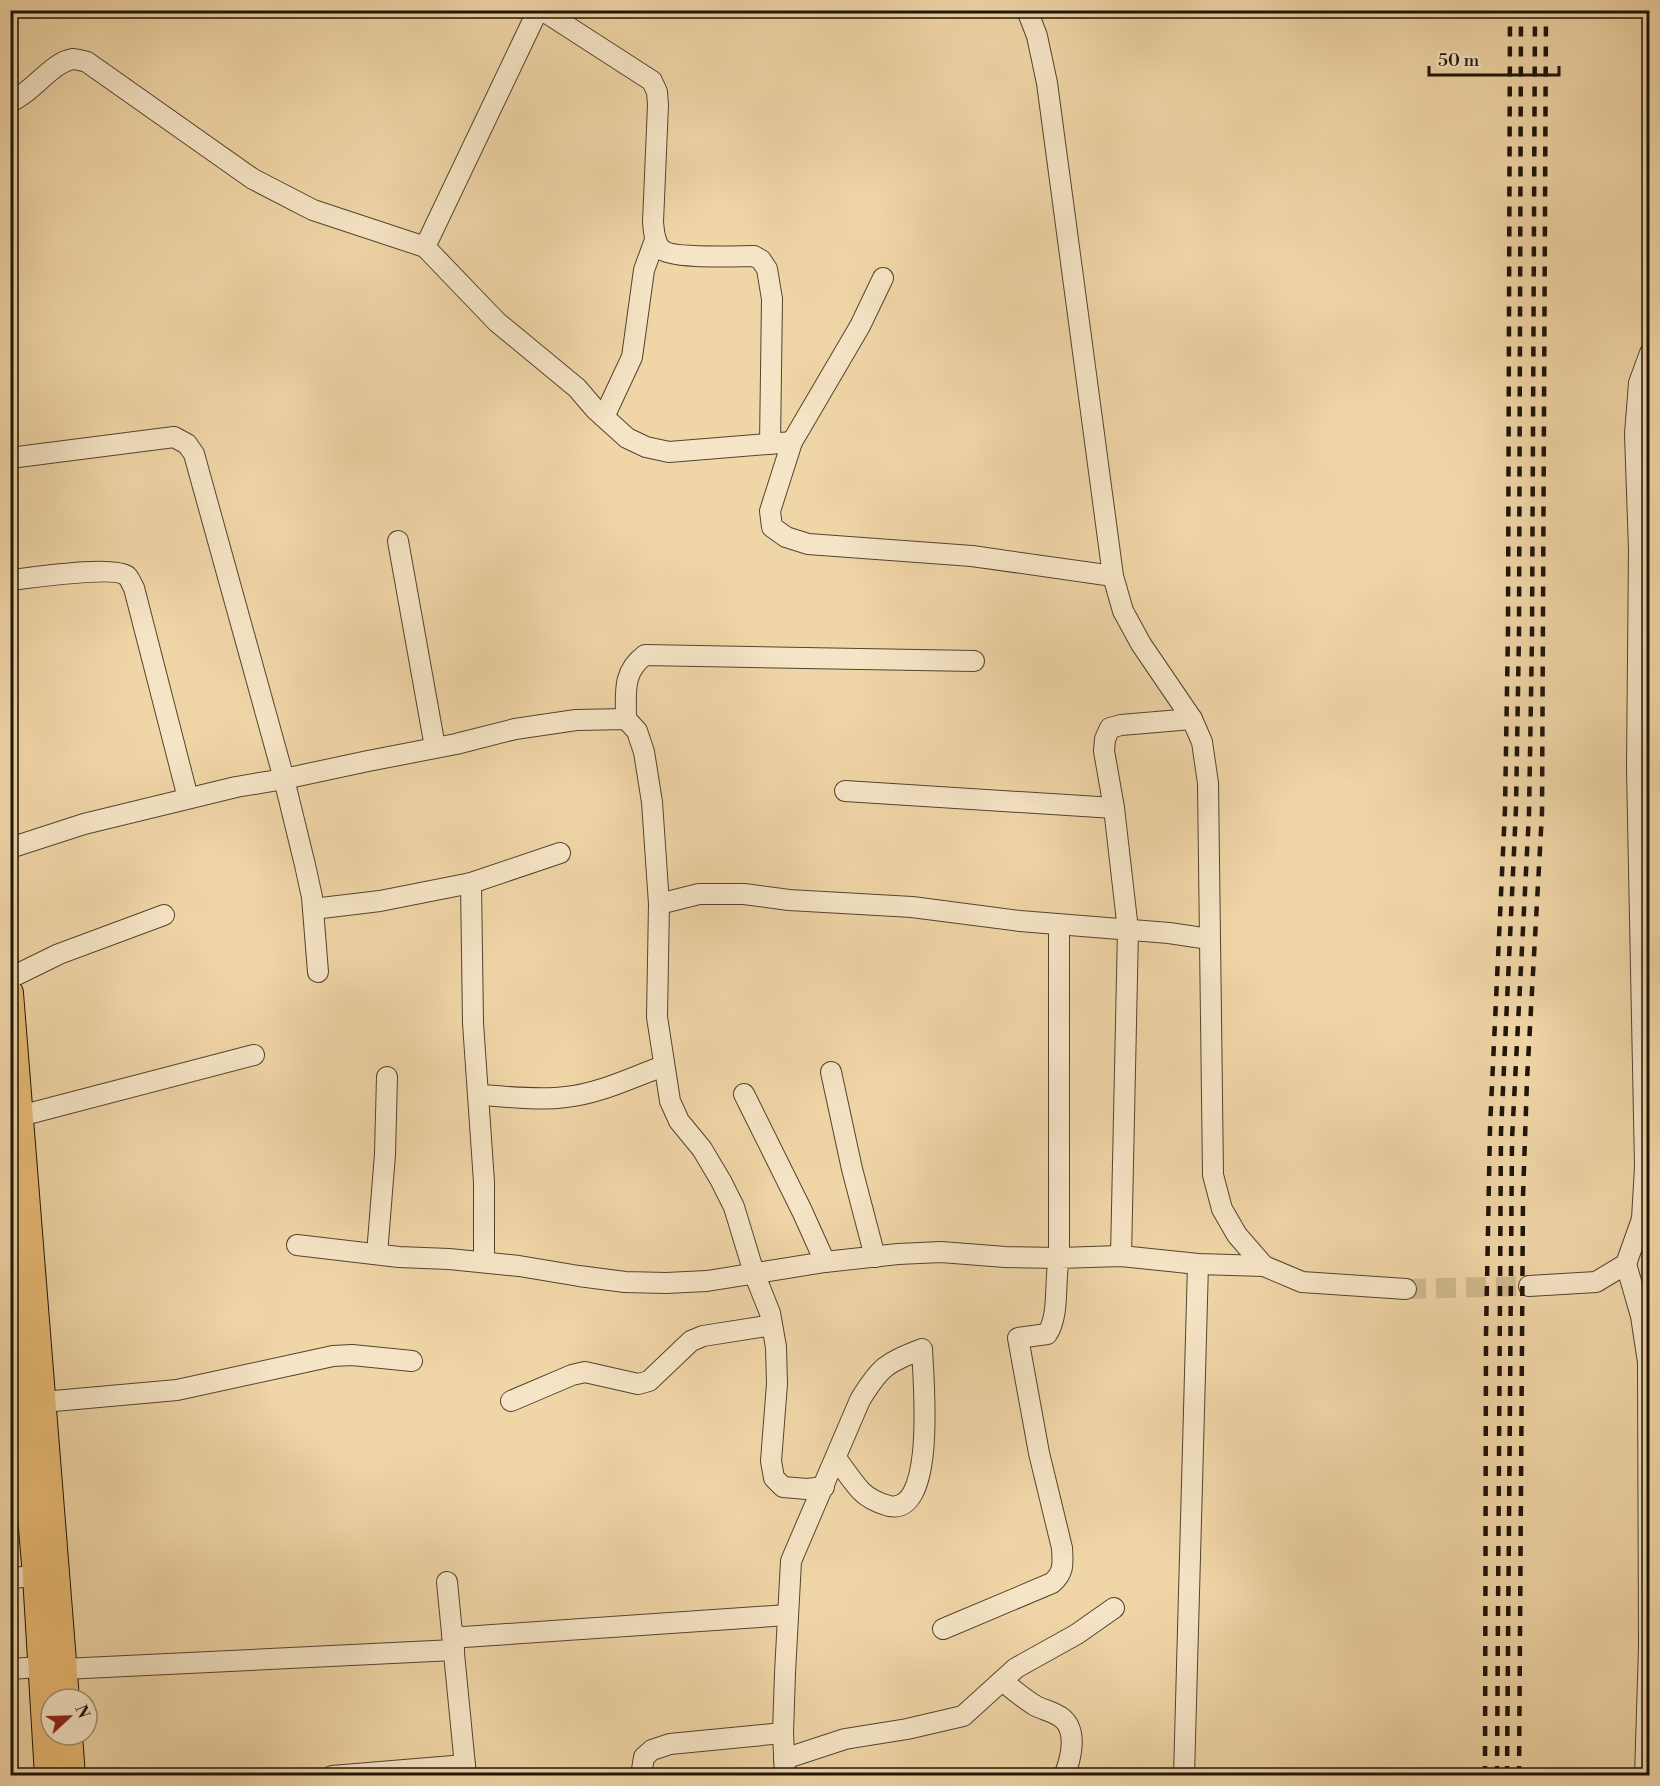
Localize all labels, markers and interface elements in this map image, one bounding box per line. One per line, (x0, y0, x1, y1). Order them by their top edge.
scale bar (1429, 39, 1560, 77)
text: 50 m (1438, 49, 1480, 72)
north arrow (39, 1687, 99, 1747)
text: N (70, 1702, 94, 1722)

